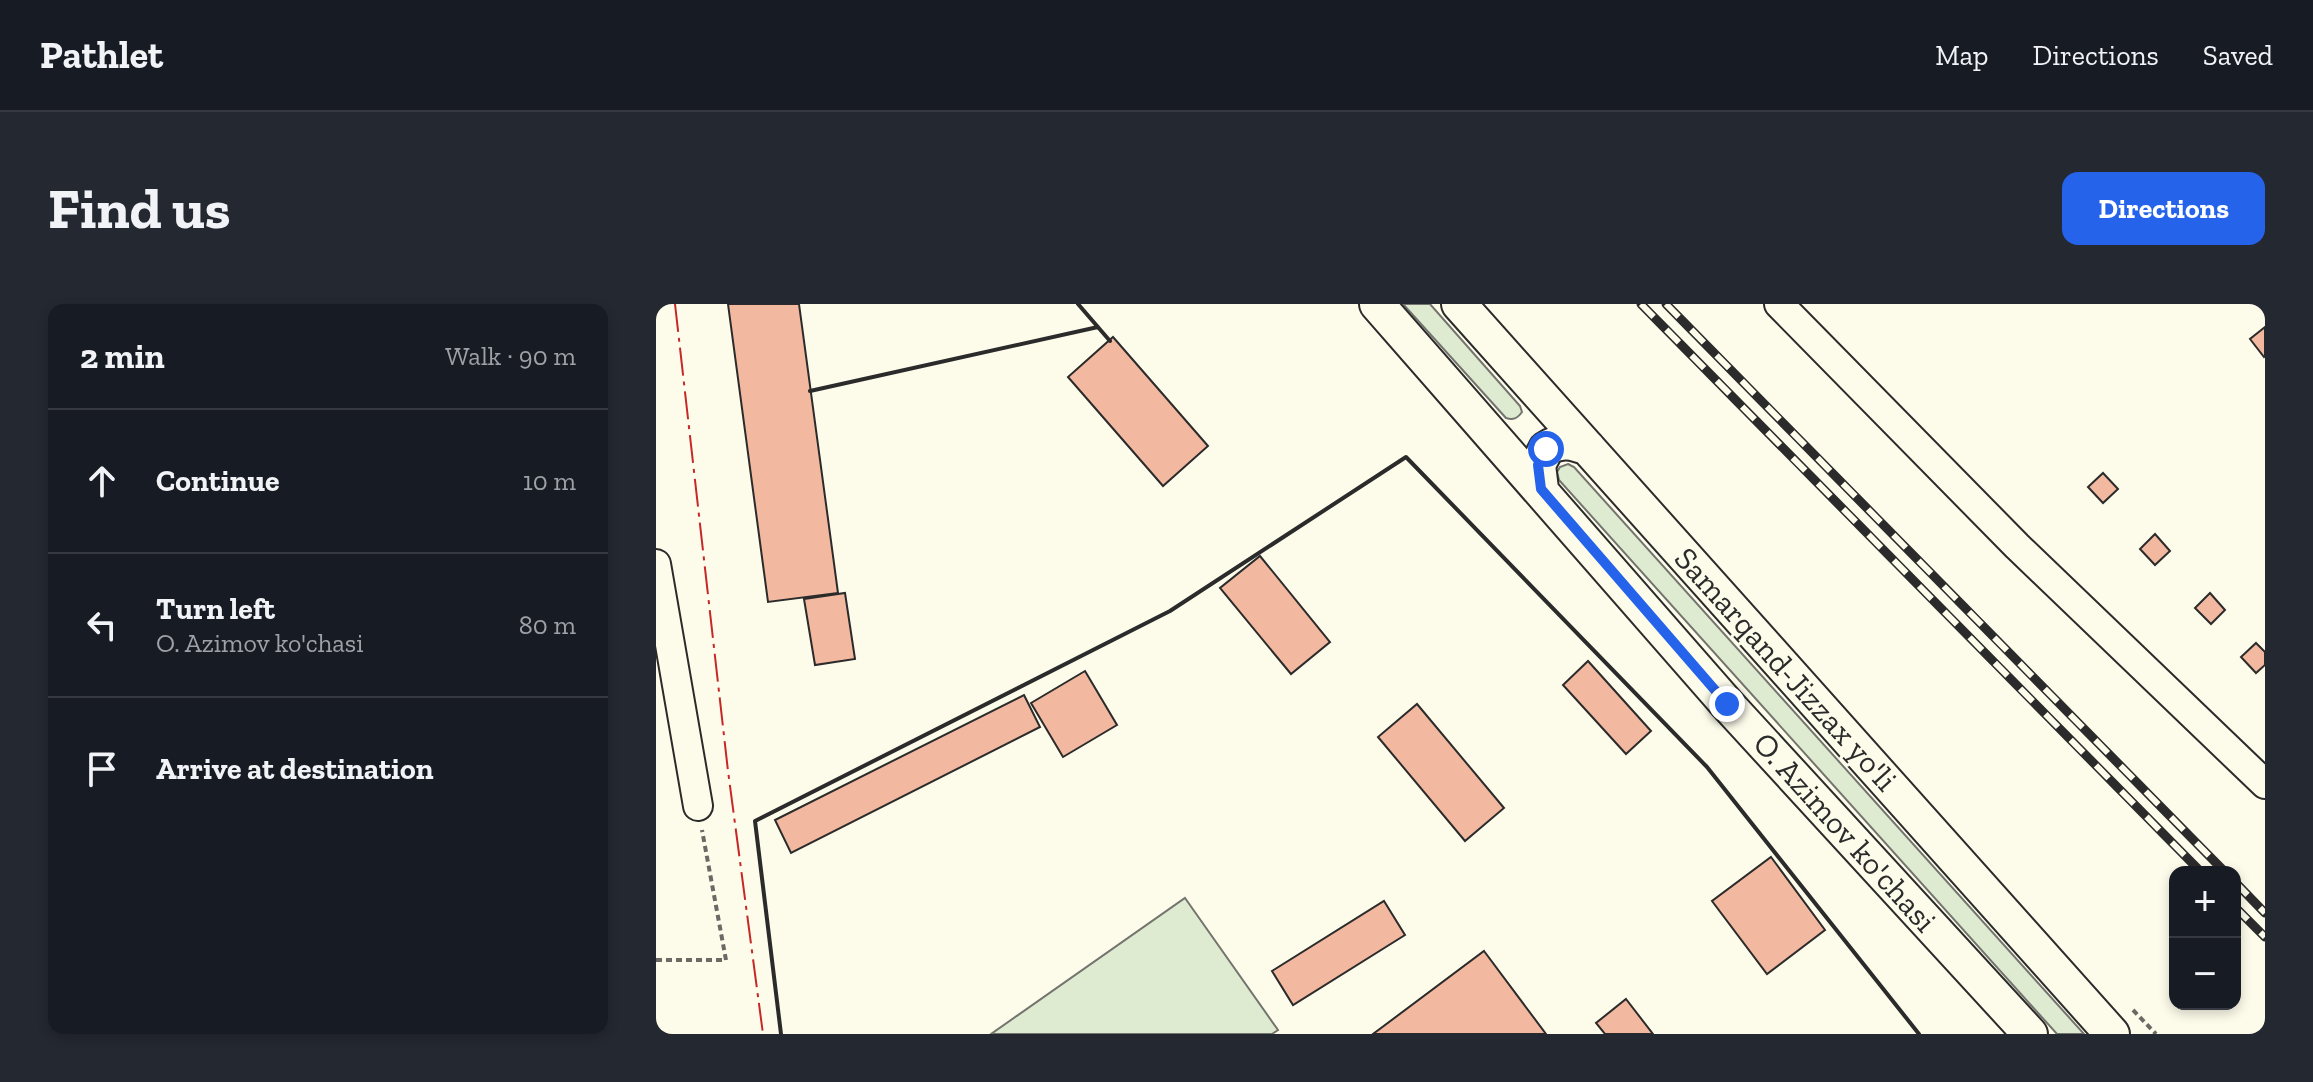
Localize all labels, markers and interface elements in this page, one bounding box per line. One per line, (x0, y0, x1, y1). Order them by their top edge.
text: Pathlet (40, 32, 163, 78)
text: Map (1935, 39, 1988, 72)
text: Directions (2032, 39, 2159, 72)
text: Saved (2203, 39, 2273, 72)
button: Directions (2062, 172, 2265, 245)
text: Find us (48, 175, 231, 242)
text: 2 min (80, 336, 165, 377)
text: Walk · 90 m (445, 340, 576, 372)
route start (1528, 431, 1564, 467)
icon: ahead (80, 459, 124, 503)
text: Continue (156, 463, 280, 499)
text: 10 m (523, 465, 576, 497)
street label: Samarqand-Jizzax yo'li (1667, 539, 1905, 799)
text: Turn left (156, 591, 275, 627)
icon: left (80, 603, 124, 647)
text: 80 m (519, 609, 576, 641)
text: O. Azimov ko'chasi (156, 627, 364, 659)
route end (1709, 686, 1745, 722)
street label: O. Azimov ko'chasi (1745, 724, 1945, 940)
icon: arrive (80, 747, 124, 791)
text: Arrive at destination (156, 751, 433, 787)
map controls (2169, 866, 2241, 1010)
button: + (2169, 866, 2241, 938)
button: − (2169, 938, 2241, 1010)

